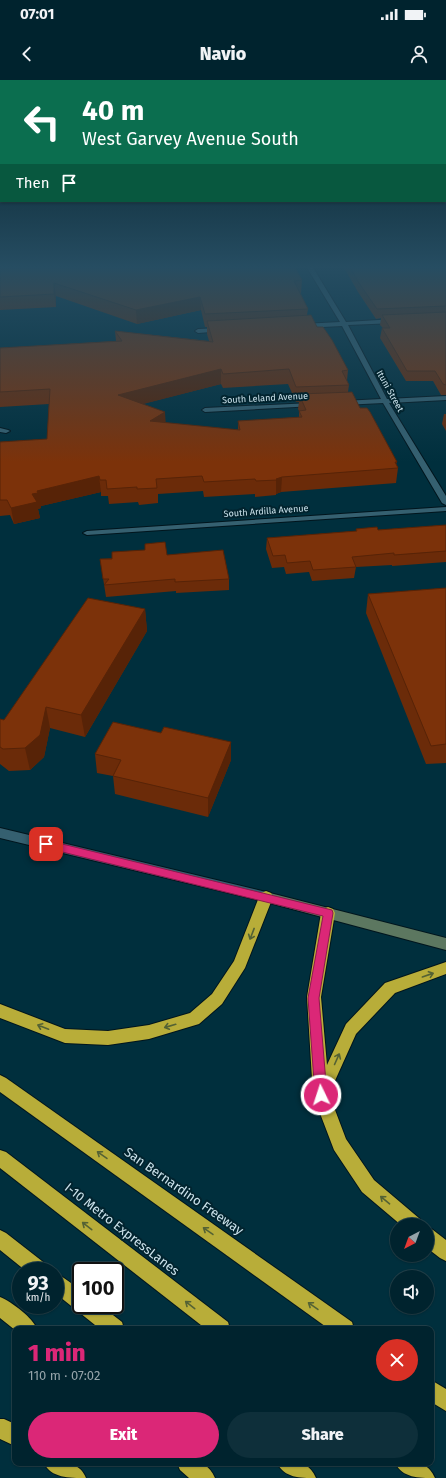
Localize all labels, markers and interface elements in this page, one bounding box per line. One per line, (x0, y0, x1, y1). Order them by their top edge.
text: 07:01 (20, 5, 55, 23)
icon: back (16, 43, 38, 65)
text: Navio (200, 43, 246, 65)
icon: person (408, 43, 430, 65)
text: 40 m (82, 94, 145, 127)
icon: left (16, 96, 68, 148)
text: West Garvey Avenue South (82, 128, 299, 150)
icon: arrive (58, 172, 80, 194)
text: Then (16, 174, 50, 192)
street label: Ituni Street (375, 369, 406, 414)
street label: South Leland Avenue (222, 391, 308, 405)
street label: South Ardilla Avenue (223, 503, 309, 519)
pin (29, 827, 63, 861)
icon: arrive (35, 833, 57, 855)
one-way arrow (248, 927, 255, 939)
one-way arrow (421, 970, 433, 978)
one-way arrow (37, 1023, 49, 1031)
one-way arrow (164, 1023, 177, 1030)
one-way arrow (334, 1054, 341, 1066)
position arrow (300, 1074, 342, 1116)
street label: San Bernardino Freeway (122, 1144, 247, 1238)
one-way arrow (96, 1151, 107, 1160)
street label: I-10 Metro ExpressLanes (62, 1180, 182, 1278)
one-way arrow (379, 1195, 390, 1204)
north arrow (390, 1218, 434, 1262)
map controls (390, 1218, 434, 1314)
one-way arrow (82, 1222, 93, 1230)
one-way arrow (202, 1227, 213, 1235)
speed limit sign: 100 (72, 1262, 124, 1314)
button: sound (390, 1270, 434, 1314)
text: 93 (27, 1271, 49, 1295)
text: km/h (26, 1292, 50, 1304)
one-way arrow (185, 1301, 196, 1310)
one-way arrow (308, 1302, 319, 1310)
text: 1 min (28, 1339, 86, 1367)
button: close (376, 1339, 418, 1381)
text: 110 m · 07:02 (28, 1368, 100, 1383)
button: Exit (28, 1412, 219, 1458)
button: Share (227, 1412, 418, 1458)

